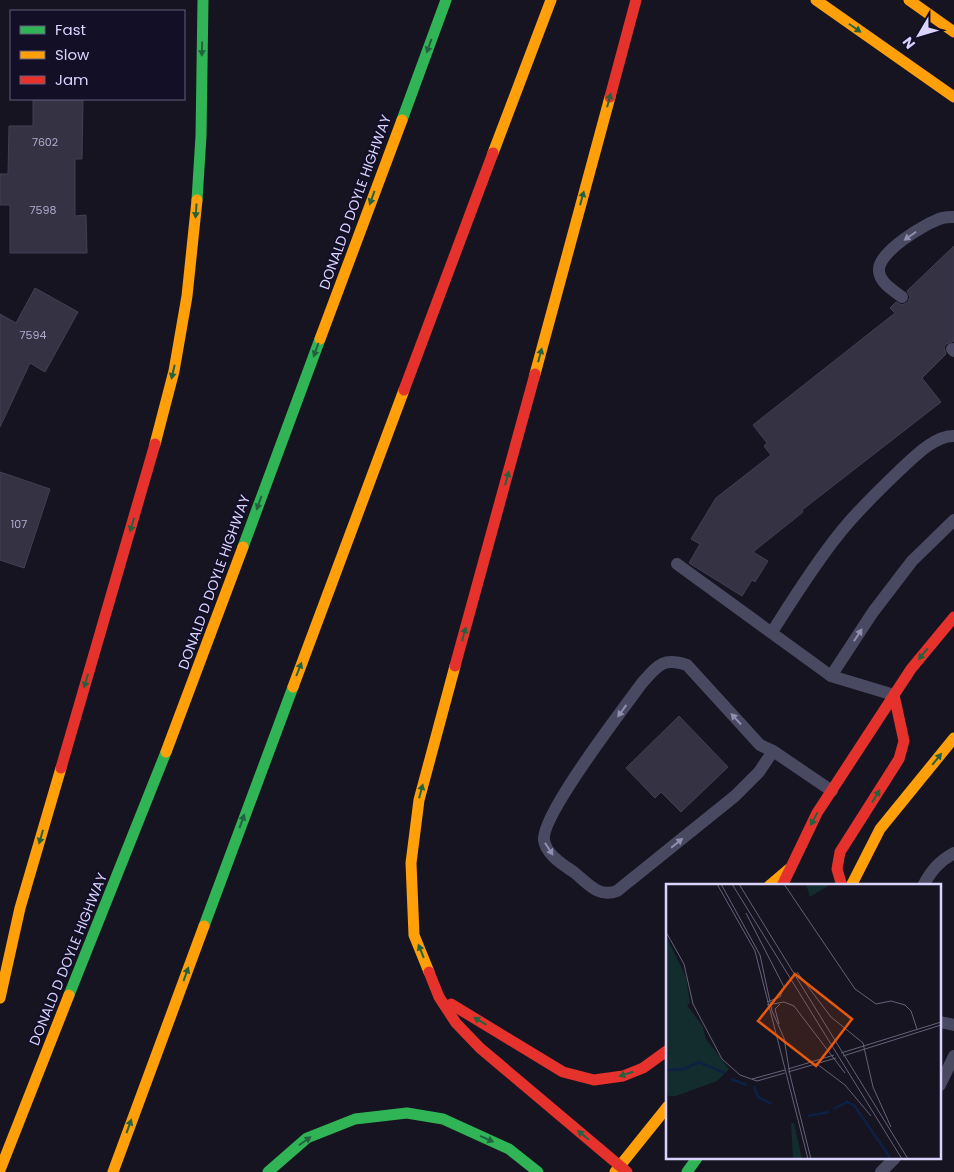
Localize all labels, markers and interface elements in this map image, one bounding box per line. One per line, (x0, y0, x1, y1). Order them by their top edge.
legend (10, 10, 185, 100)
north arrow (894, 10, 944, 60)
text: Fast (55, 19, 86, 40)
one-way arrow (849, 23, 862, 33)
text: N (898, 33, 920, 53)
one-way arrow (425, 39, 433, 54)
one-way arrow (198, 41, 206, 57)
text: Slow (55, 44, 90, 65)
text: Jam (55, 69, 89, 90)
one-way arrow (605, 93, 613, 108)
street label: DONALD D DOYLE HIGHWAY (314, 112, 396, 292)
house number: 7602 (32, 134, 58, 150)
one-way arrow (368, 191, 376, 206)
one-way arrow (578, 191, 586, 206)
house number: 7598 (30, 202, 56, 218)
one-way arrow (192, 203, 200, 219)
one-way arrow (903, 231, 917, 241)
house number: 7594 (20, 327, 46, 343)
one-way arrow (312, 343, 319, 358)
one-way arrow (536, 348, 544, 363)
one-way arrow (169, 364, 177, 379)
one-way arrow (503, 470, 511, 485)
street label: DONALD D DOYLE HIGHWAY (173, 492, 255, 672)
one-way arrow (255, 496, 263, 511)
house number: 107 (11, 516, 27, 532)
one-way arrow (127, 518, 135, 533)
one-way arrow (460, 627, 468, 642)
one-way arrow (853, 629, 863, 642)
one-way arrow (917, 648, 928, 661)
one-way arrow (295, 661, 303, 676)
one-way arrow (82, 674, 90, 689)
one-way arrow (617, 704, 627, 718)
one-way arrow (730, 714, 742, 726)
one-way arrow (932, 753, 943, 766)
one-way arrow (417, 784, 425, 799)
one-way arrow (871, 789, 880, 802)
one-way arrow (810, 812, 818, 826)
one-way arrow (239, 814, 246, 829)
one-way arrow (37, 830, 45, 845)
one-way arrow (670, 838, 683, 849)
one-way arrow (544, 842, 554, 856)
street label: DONALD D DOYLE HIGHWAY (24, 870, 112, 1048)
inset map (666, 884, 942, 1160)
one-way arrow (417, 944, 424, 959)
one-way arrow (182, 966, 190, 981)
one-way arrow (473, 1017, 486, 1026)
one-way arrow (618, 1071, 633, 1079)
one-way arrow (125, 1118, 133, 1133)
one-way arrow (576, 1129, 589, 1140)
one-way arrow (480, 1135, 494, 1143)
one-way arrow (298, 1136, 312, 1146)

